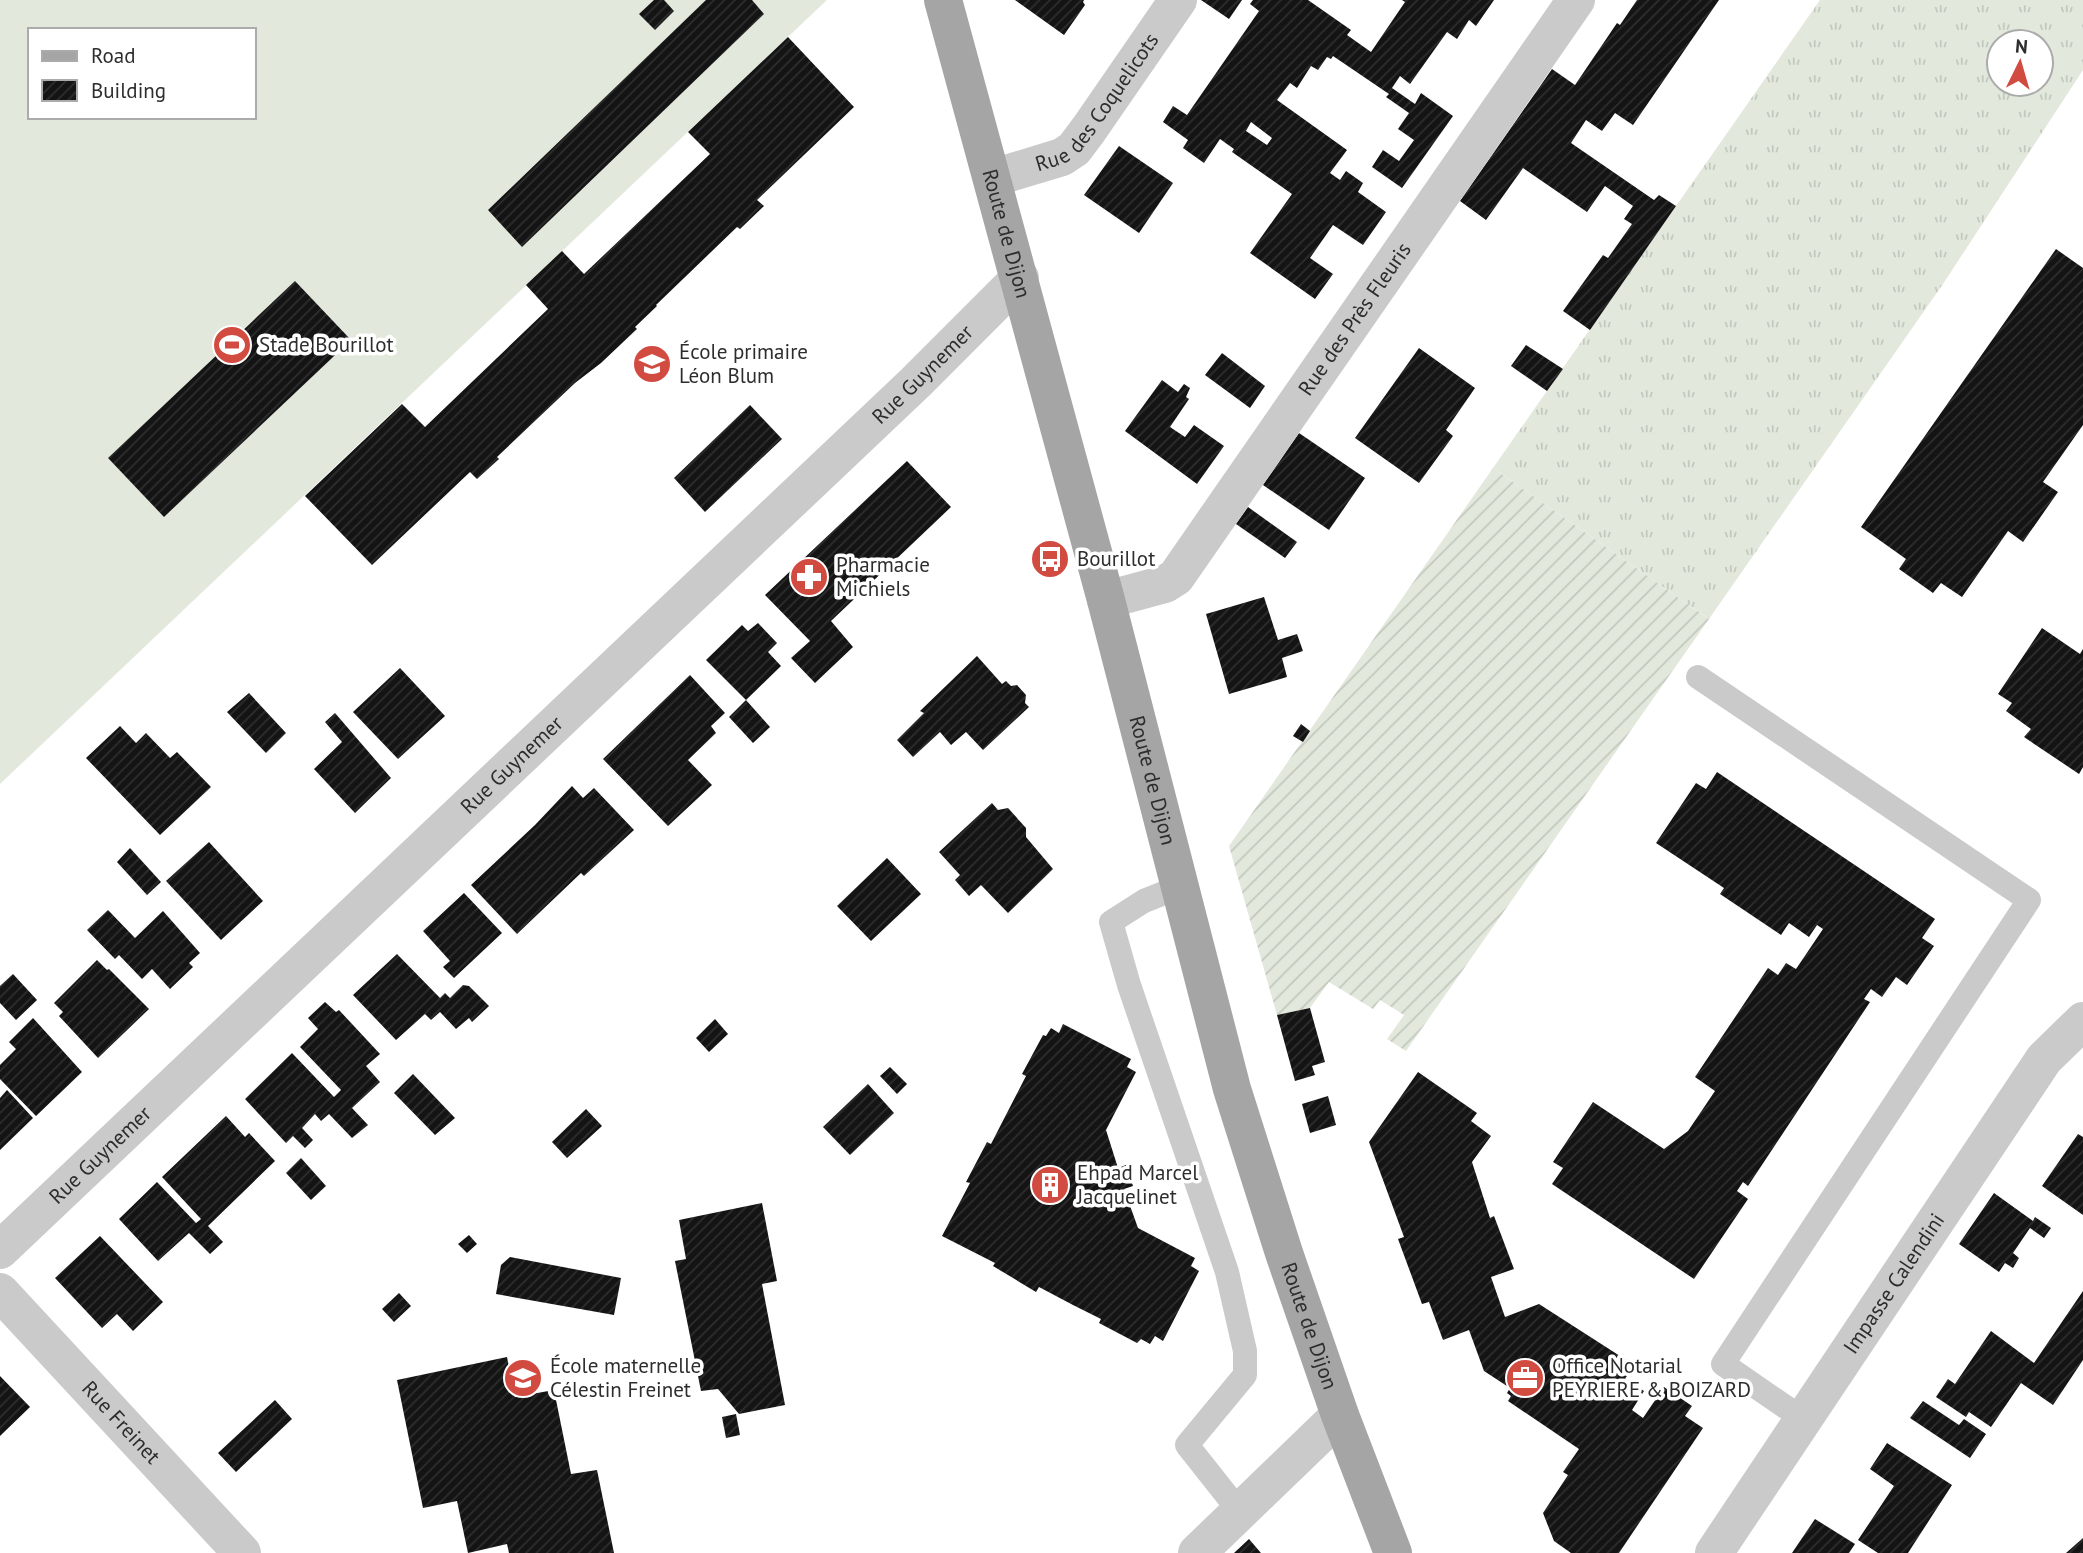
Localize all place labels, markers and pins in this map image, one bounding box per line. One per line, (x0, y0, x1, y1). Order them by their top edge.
sports icon: Stade Bourillot (211, 324, 253, 366)
place label: Stade Bourillot (259, 331, 394, 358)
place label: École primaire Léon Blum (679, 338, 808, 389)
school or university icon: École primaire Léon Blum (631, 343, 673, 385)
bus stop icon: Bourillot (1029, 538, 1071, 580)
place label: Bourillot (1077, 545, 1155, 572)
place label: Pharmacie Michiels (836, 551, 930, 602)
pharmacy icon: Pharmacie Michiels (788, 556, 830, 598)
place label: Ehpad Marcel Jacquelinet (1076, 1159, 1198, 1210)
building icon: Ehpad Marcel Jacquelinet (1029, 1164, 1071, 1206)
place label: École maternelle Célestin Freinet (550, 1352, 701, 1403)
place label: Office Notarial PEYRIERE & BOIZARD (1552, 1352, 1751, 1403)
school or university icon: École maternelle Célestin Freinet (502, 1357, 544, 1399)
office icon: Office Notarial PEYRIERE & BOIZARD (1504, 1357, 1546, 1399)

